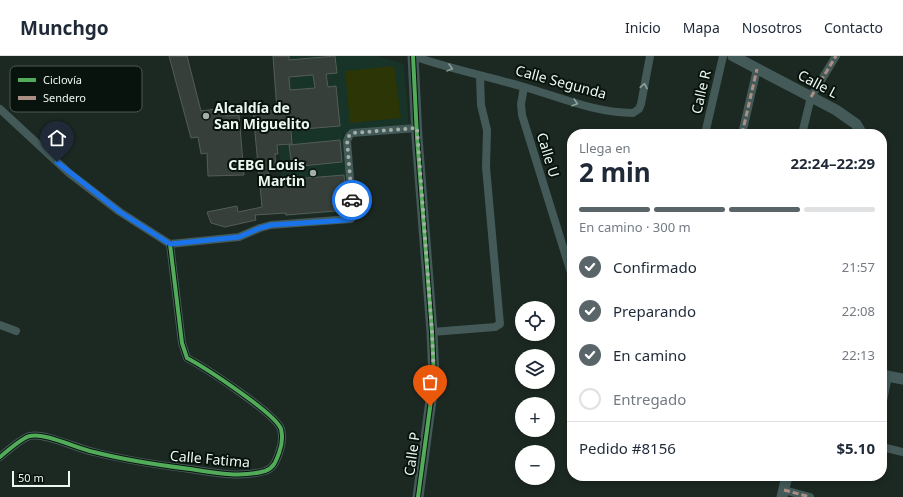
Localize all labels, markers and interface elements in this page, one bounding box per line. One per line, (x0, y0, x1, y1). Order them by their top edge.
text: Munchgo (20, 15, 109, 41)
text: Inicio (625, 18, 661, 37)
text: Mapa (683, 18, 720, 37)
text: Nosotros (742, 18, 802, 37)
text: Contacto (824, 18, 883, 37)
street label: Calle Segunda (514, 60, 609, 103)
one-way arrow (446, 63, 453, 72)
street label: Calle L (795, 65, 842, 102)
legend (10, 66, 142, 112)
street label: Calle R (686, 68, 715, 116)
text: Ciclovía (43, 72, 82, 87)
one-way arrow (640, 83, 648, 89)
text: Sendero (43, 90, 86, 105)
place label: Alcaldía de San Miguelito (214, 98, 310, 133)
one-way arrow (571, 98, 578, 107)
marker: Alcaldía de San Miguelito (201, 111, 211, 121)
pin (40, 121, 74, 162)
icon: home (46, 127, 68, 149)
street label: Calle U (533, 130, 564, 179)
text: Llega en (579, 139, 631, 157)
text: 22:24–22:29 (790, 153, 875, 173)
text: 2 min (579, 154, 651, 190)
place label: CEBG Louis Martin (228, 155, 305, 190)
marker: CEBG Louis Martin (308, 168, 318, 178)
courier (332, 180, 372, 220)
icon: car (341, 189, 363, 211)
text: En camino · 300 m (579, 218, 691, 236)
icon: check (579, 256, 601, 278)
text: Confirmado (613, 257, 697, 277)
text: 21:57 (842, 258, 875, 276)
icon: check (579, 300, 601, 322)
map controls (515, 301, 555, 485)
button: locate (515, 301, 555, 341)
text: Preparando (613, 301, 696, 321)
text: 22:08 (842, 302, 875, 320)
icon: check (579, 344, 601, 366)
text: En camino (613, 345, 686, 365)
text: 22:13 (842, 346, 875, 364)
button: layers (515, 349, 555, 389)
pin (413, 365, 447, 406)
icon: bag (419, 371, 441, 393)
text: Entregado (613, 389, 686, 409)
button: + (515, 397, 555, 437)
street label: Calle P (399, 431, 424, 477)
text: Pedido #8156 (579, 438, 676, 458)
text: $5.10 (836, 438, 875, 458)
button: − (515, 445, 555, 485)
street label: Calle Fatima (169, 446, 251, 471)
scale bar (12, 469, 70, 488)
text: 50 m (18, 470, 44, 485)

